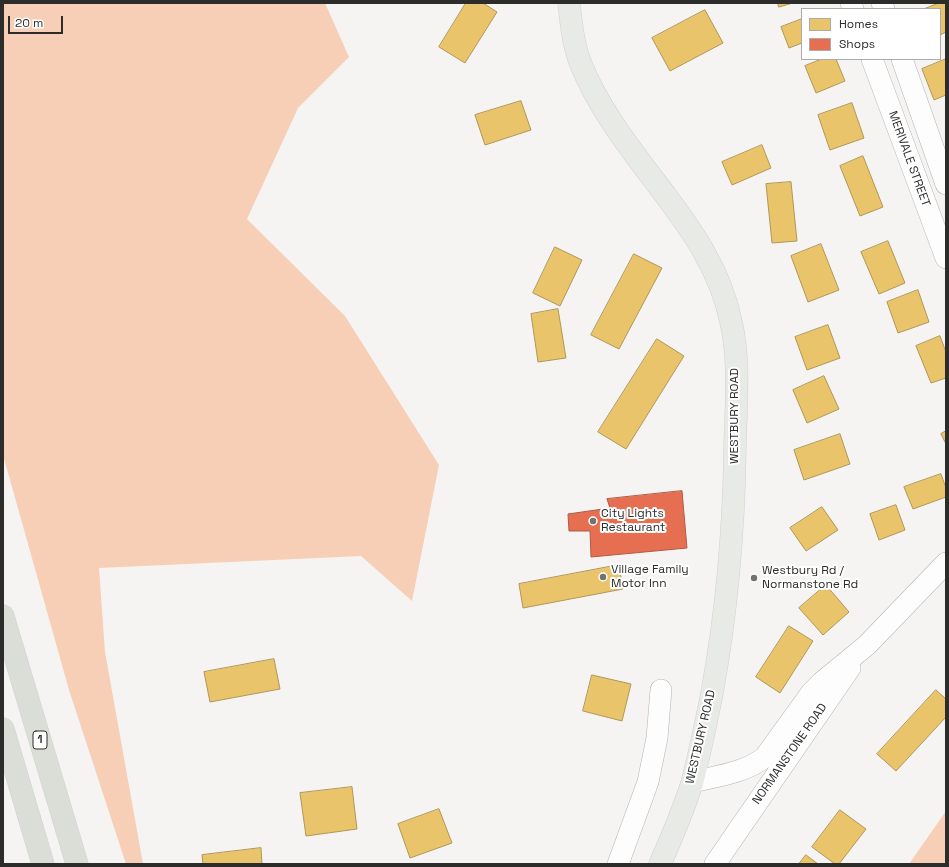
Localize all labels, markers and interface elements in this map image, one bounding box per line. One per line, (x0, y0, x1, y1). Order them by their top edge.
scale bar (10, 8, 65, 34)
legend (801, 8, 941, 60)
text: 20 m (15, 15, 43, 31)
text: Homes (839, 16, 878, 32)
text: Shops (839, 36, 875, 52)
street label: MERIVALE STREET (885, 109, 933, 209)
street label: WESTBURY ROAD (728, 368, 742, 464)
place label: City Lights Restaurant (601, 507, 665, 535)
marker: City Lights Restaurant (588, 516, 598, 526)
place label: Village Family Motor Inn (611, 563, 689, 591)
place label: Westbury Rd / Normanstone Rd (762, 564, 858, 592)
marker: Village Family Motor Inn (598, 572, 608, 582)
marker: Westbury Rd / Normanstone Rd (749, 573, 759, 583)
street label: WESTBURY ROAD (683, 689, 719, 785)
street label: NORMANSTONE ROAD (750, 701, 830, 807)
road number: 1 (33, 731, 47, 749)

